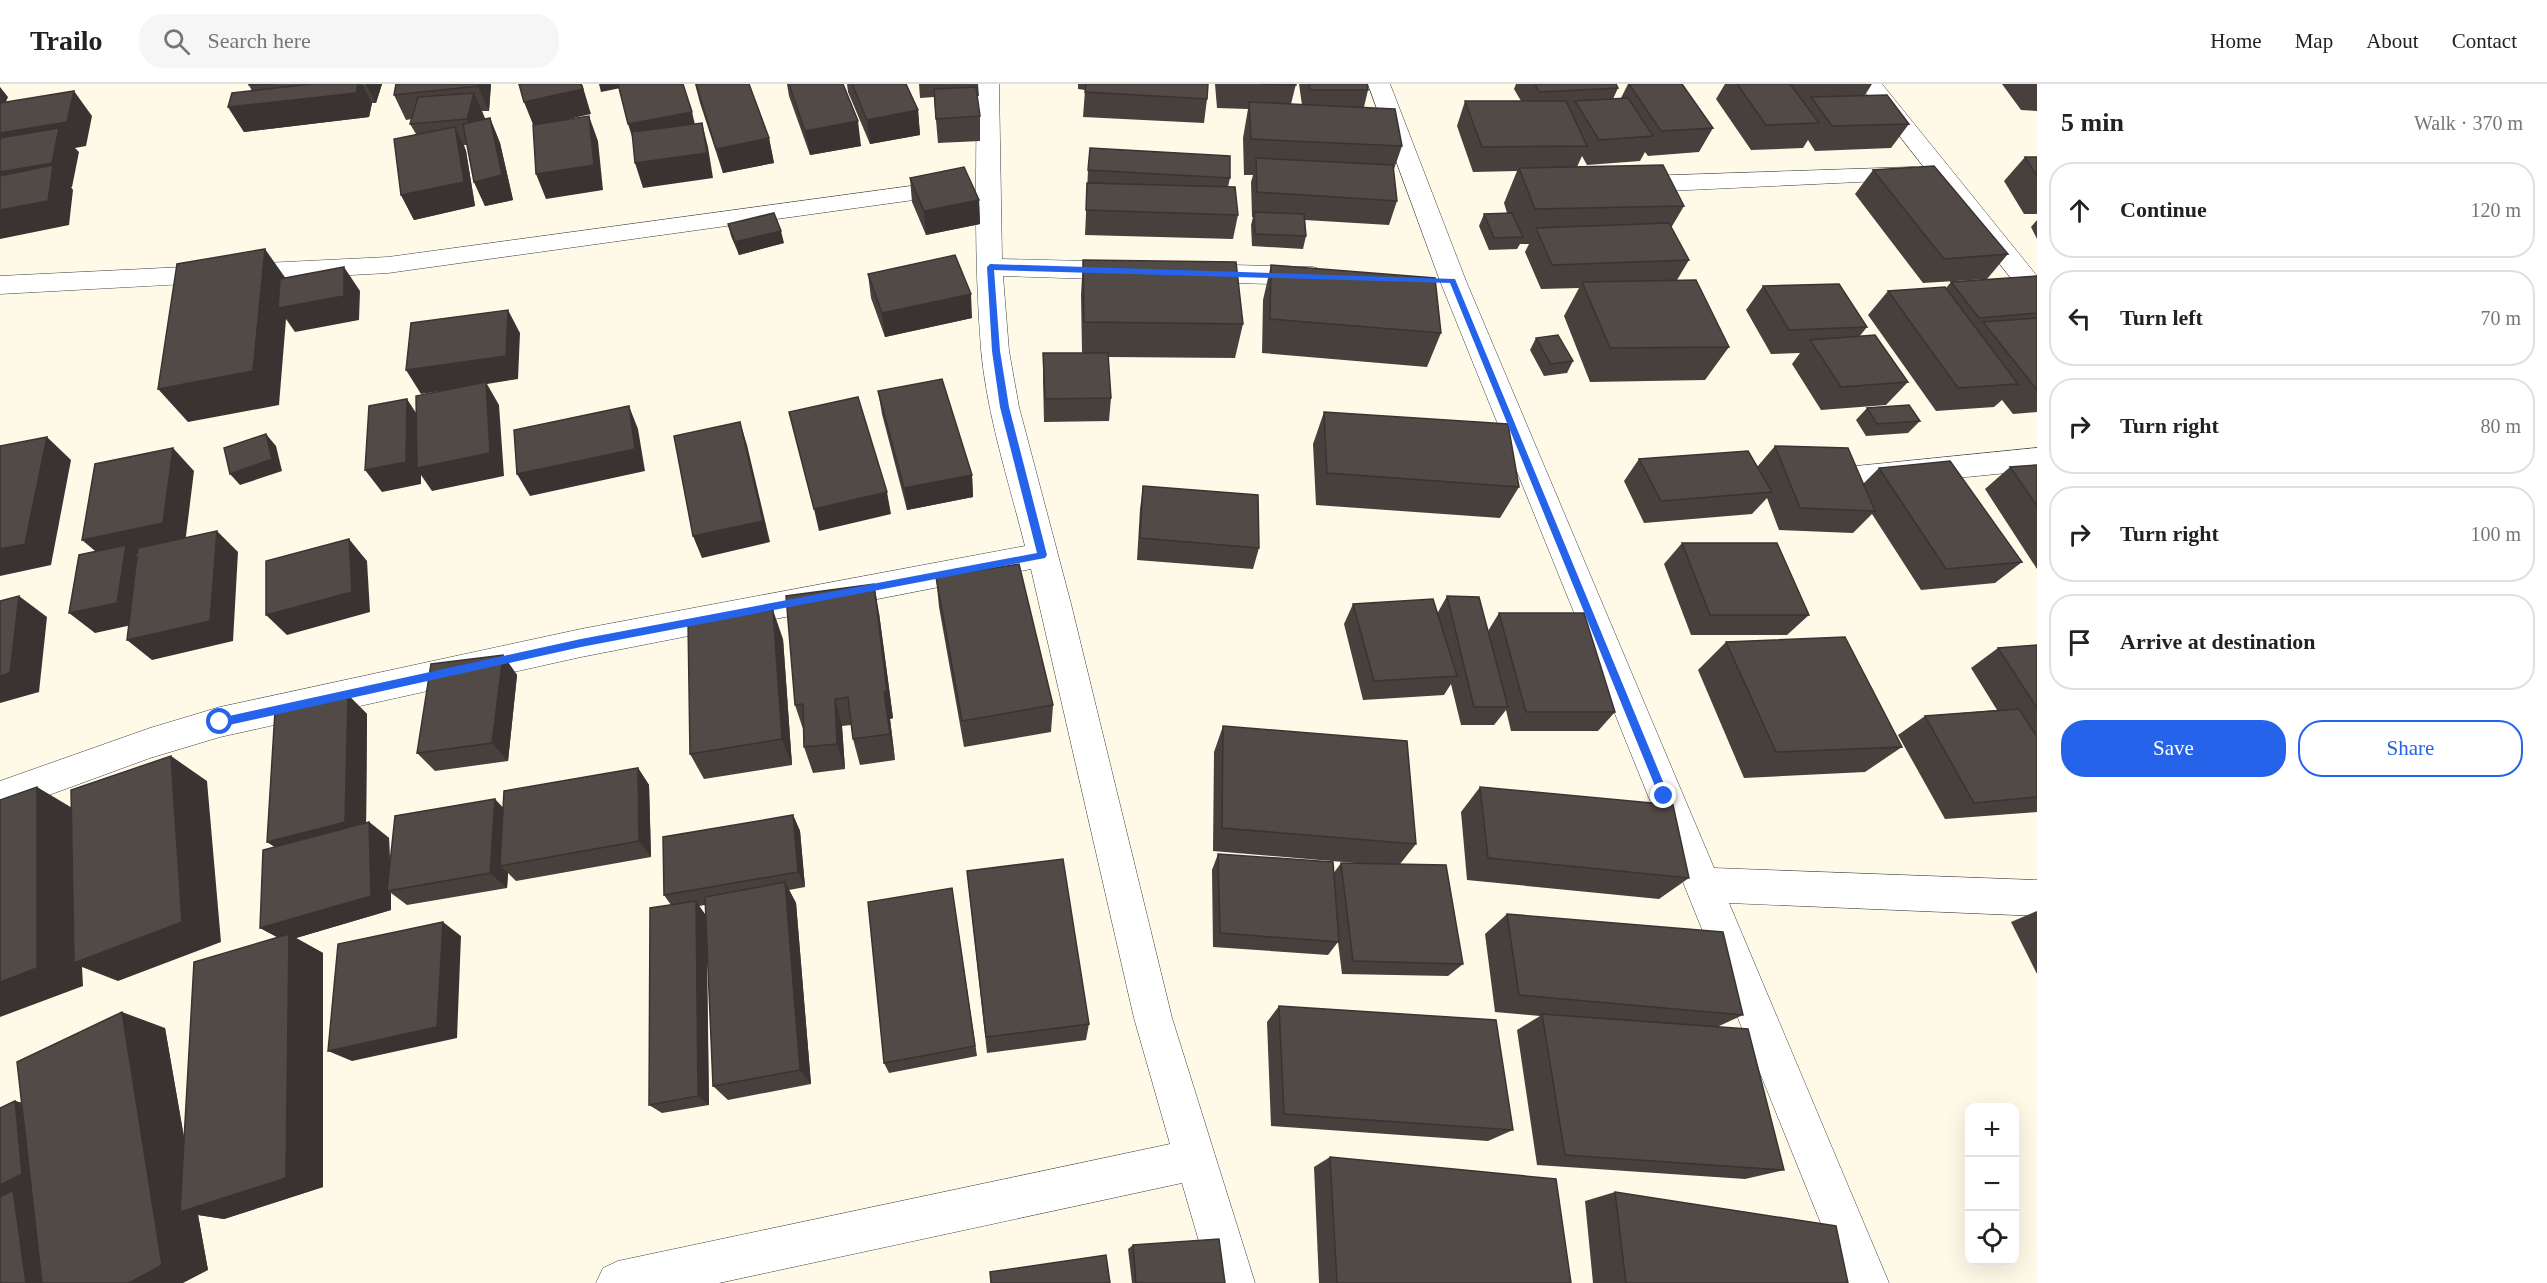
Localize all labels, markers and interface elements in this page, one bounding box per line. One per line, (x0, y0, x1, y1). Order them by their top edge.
search box (139, 14, 559, 68)
text: Trailo (30, 25, 103, 56)
icon: search (160, 25, 193, 58)
text: Search here (208, 28, 311, 53)
text: Home (2210, 29, 2262, 53)
text: Map (2295, 29, 2333, 53)
text: About (2366, 29, 2419, 53)
text: Contact (2452, 29, 2517, 53)
text: 5 min (2061, 108, 2124, 137)
text: Walk · 370 m (2414, 112, 2523, 134)
icon: ahead (2063, 194, 2096, 227)
text: Continue (2120, 197, 2207, 222)
text: 120 m (2470, 199, 2521, 221)
icon: left (2063, 302, 2096, 335)
text: Turn left (2120, 305, 2203, 330)
text: 70 m (2480, 307, 2521, 329)
icon: right (2063, 410, 2096, 443)
text: Turn right (2120, 413, 2219, 438)
text: 80 m (2480, 415, 2521, 437)
icon: right (2063, 518, 2096, 551)
text: Turn right (2120, 521, 2219, 546)
text: 100 m (2470, 523, 2521, 545)
icon: arrive (2063, 626, 2096, 659)
text: Arrive at destination (2120, 629, 2316, 654)
route start (206, 708, 232, 734)
button: Save (2061, 720, 2286, 777)
button: Share (2298, 720, 2523, 777)
route end (1650, 782, 1676, 808)
map controls (1965, 1103, 2019, 1265)
button: + (1965, 1103, 2019, 1157)
button: − (1965, 1157, 2019, 1211)
button: locate (1965, 1211, 2019, 1265)

